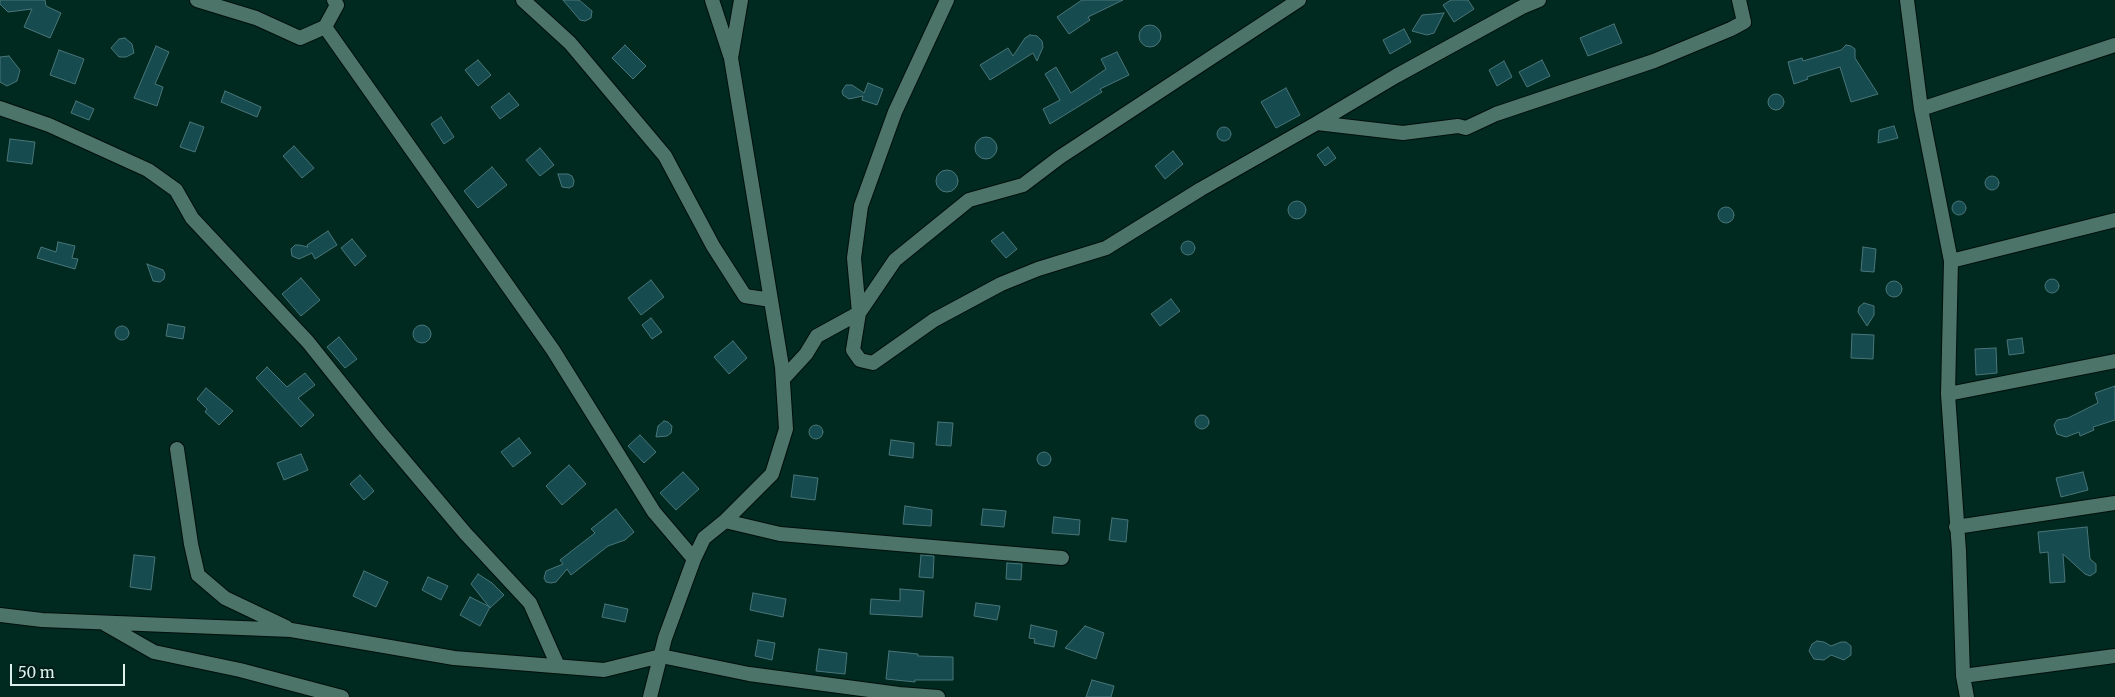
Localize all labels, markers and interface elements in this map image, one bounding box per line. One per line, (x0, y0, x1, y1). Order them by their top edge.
scale bar (12, 654, 128, 686)
text: 50 m (18, 663, 55, 682)

